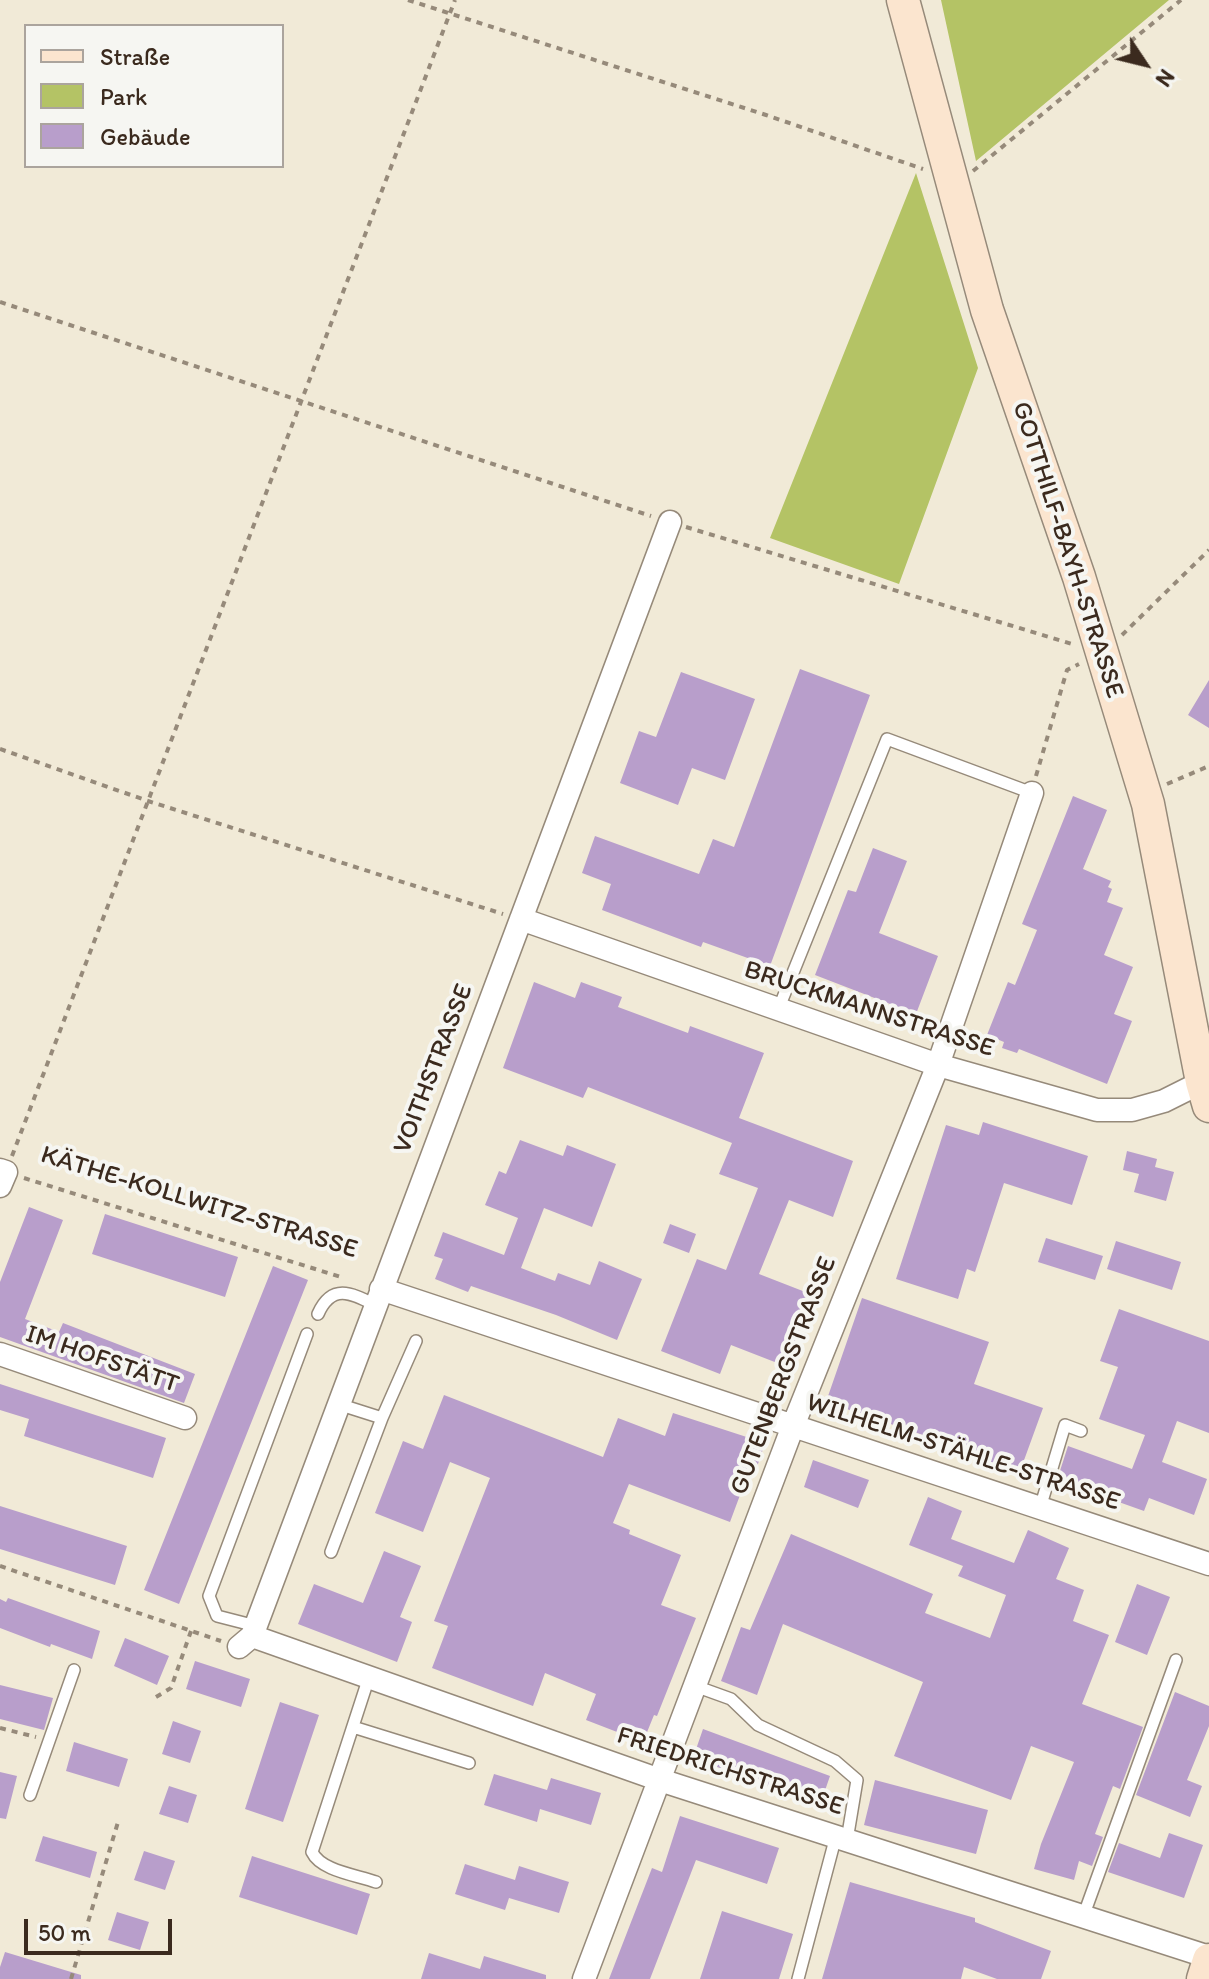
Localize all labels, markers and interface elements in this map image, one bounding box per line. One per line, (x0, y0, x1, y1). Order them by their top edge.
legend (24, 24, 284, 168)
north arrow (1105, 24, 1185, 104)
text: Straße (100, 42, 170, 71)
text: N (1150, 64, 1180, 92)
text: Park (100, 82, 147, 111)
text: Gebäude (100, 122, 191, 151)
street label: GOTTHILF-BAYH-STRASSE (1004, 398, 1130, 702)
street label: BRUCKMANNSTRASSE (740, 955, 998, 1065)
street label: VOITHSTRASSE (387, 980, 481, 1158)
street label: KÄTHE-KOLLWITZ-STRASSE (37, 1140, 361, 1266)
street label: GUTENBERGSTRASSE (724, 1252, 844, 1500)
street label: IM HOFSTÄTT (21, 1319, 183, 1401)
street label: WILHELM-STÄHLE-STRASSE (802, 1387, 1124, 1519)
street label: FRIEDRICHSTRASSE (613, 1721, 847, 1823)
scale bar (28, 1903, 176, 1953)
text: 50 m (38, 1918, 91, 1947)

